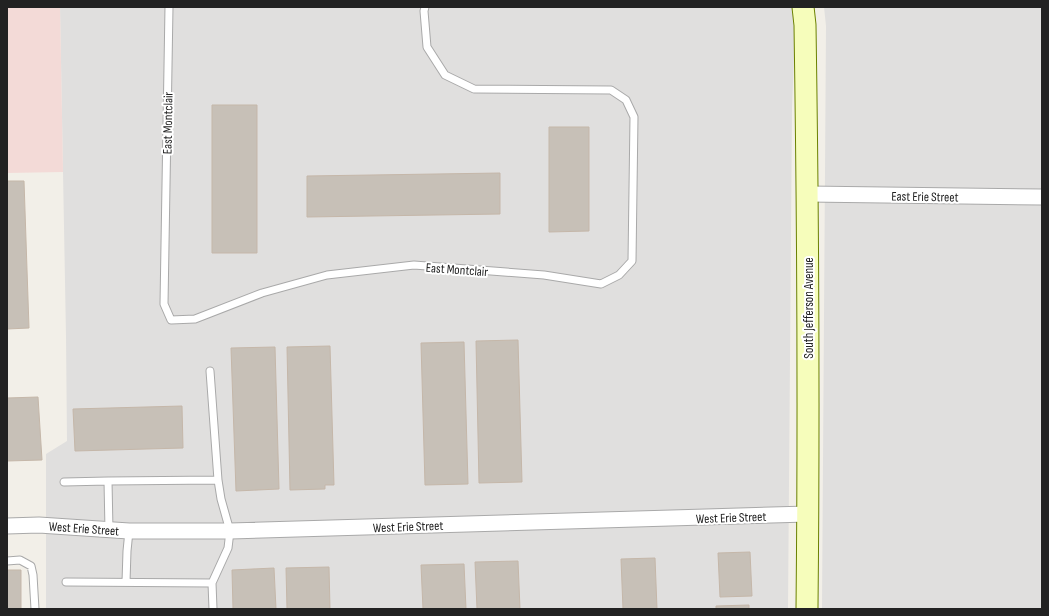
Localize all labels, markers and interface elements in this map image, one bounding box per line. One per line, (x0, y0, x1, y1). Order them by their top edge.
street label: East Montclair (159, 91, 177, 154)
street label: East Erie Street (891, 188, 959, 206)
street label: South Jefferson Avenue (801, 257, 817, 359)
street label: East Montclair (425, 260, 489, 280)
street label: West Erie Street (696, 509, 767, 527)
street label: West Erie Street (373, 518, 444, 536)
street label: West Erie Street (48, 519, 120, 539)

